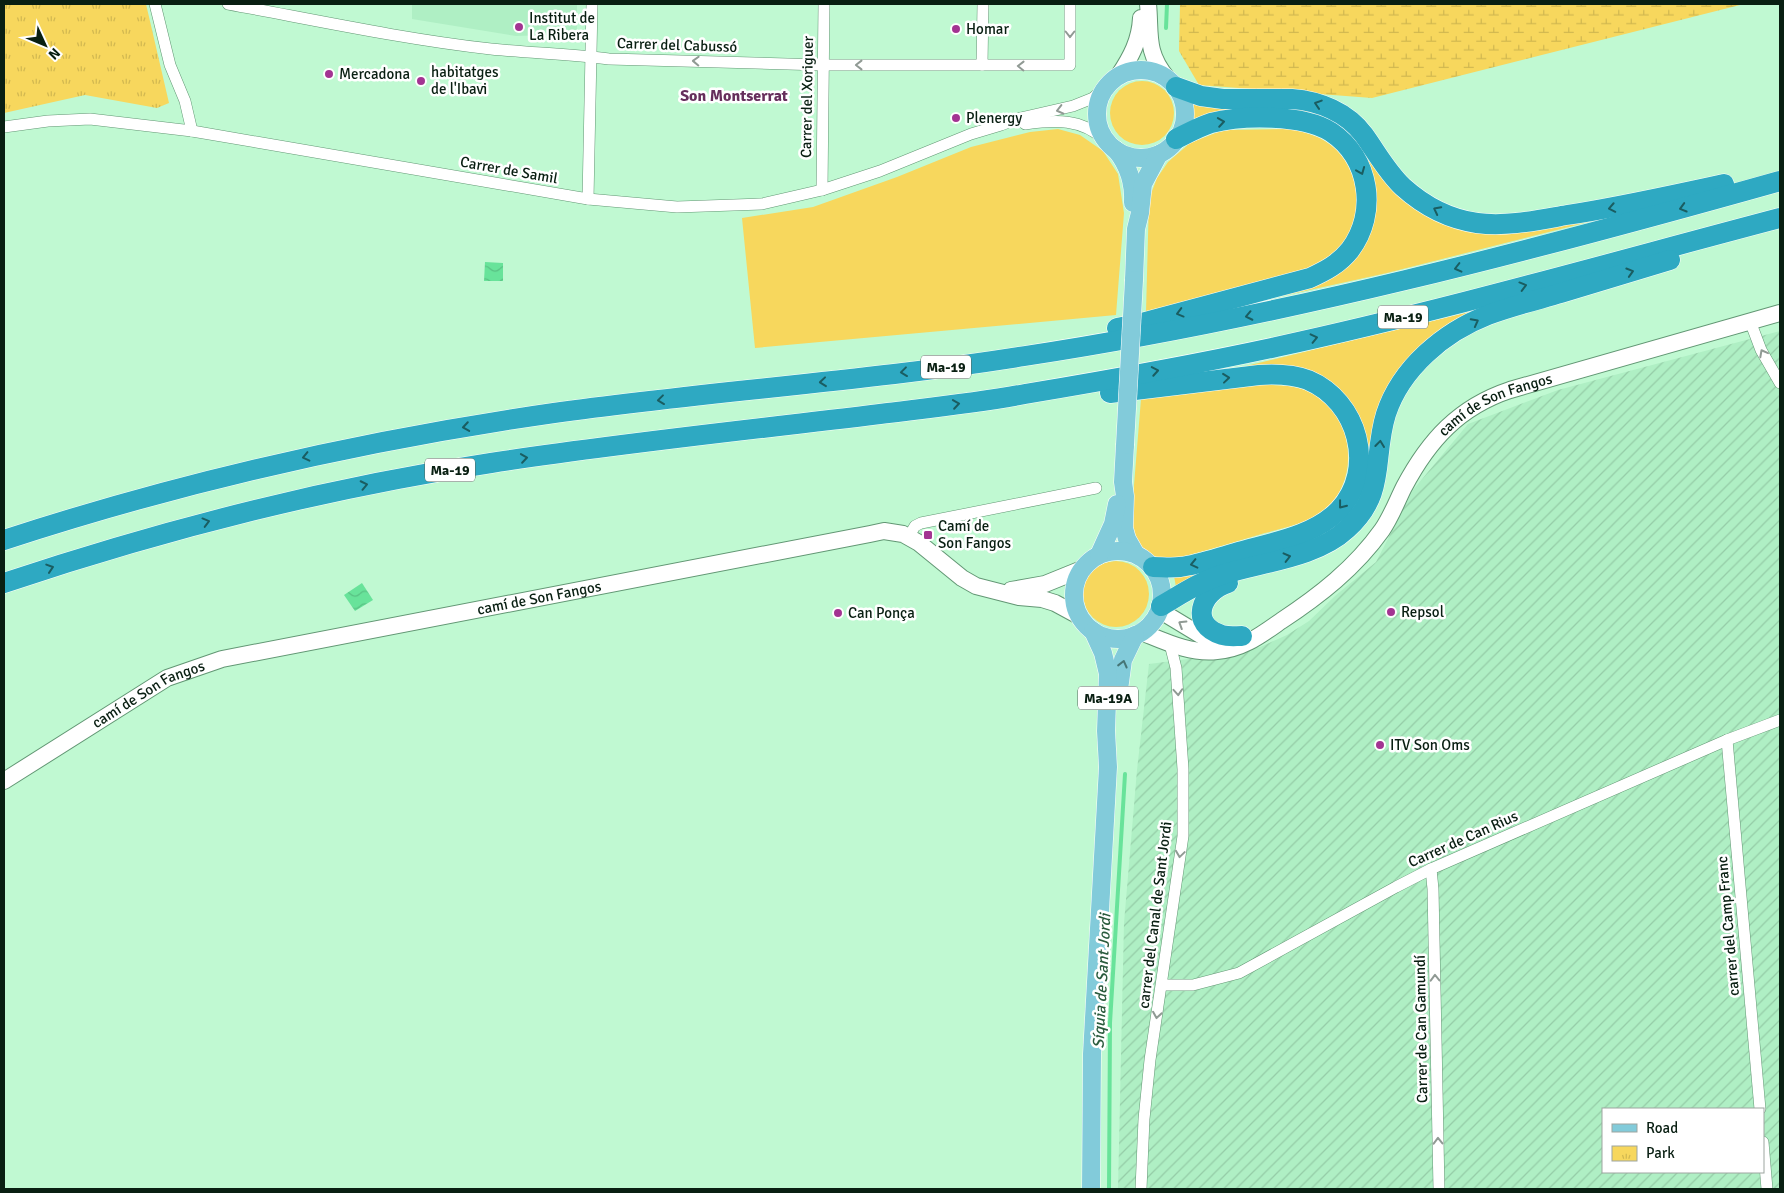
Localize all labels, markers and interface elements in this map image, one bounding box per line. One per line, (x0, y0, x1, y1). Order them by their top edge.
place label: Institut de La Ribera (529, 9, 595, 44)
north arrow (20, 20, 70, 70)
place label: Homar (966, 20, 1009, 38)
marker: Institut de La Ribera (513, 21, 525, 33)
marker: Homar (950, 23, 962, 35)
one-way arrow (1065, 30, 1075, 38)
street label: Carrer del Cabussó (617, 34, 738, 56)
street label: Carrer del Xoriguer (797, 35, 817, 158)
text: N (44, 44, 63, 63)
one-way arrow (692, 56, 700, 66)
one-way arrow (855, 60, 862, 70)
one-way arrow (1017, 61, 1025, 71)
place label: habitatges de l'Ibavi (431, 63, 499, 98)
place label: Mercadona (339, 65, 410, 83)
marker: Mercadona (323, 68, 335, 80)
marker: habitatges de l'Ibavi (415, 75, 427, 87)
district label: Son Montserrat (680, 86, 788, 106)
one-way arrow (1314, 99, 1323, 109)
one-way arrow (1056, 104, 1065, 115)
place label: Plenergy (966, 109, 1022, 127)
marker: Plenergy (950, 112, 962, 124)
one-way arrow (1217, 117, 1226, 127)
street label: Carrer de Samil (459, 153, 559, 187)
one-way arrow (1355, 166, 1366, 175)
one-way arrow (1608, 202, 1616, 212)
one-way arrow (1679, 203, 1687, 213)
one-way arrow (1433, 205, 1442, 216)
one-way arrow (1454, 262, 1463, 273)
one-way arrow (1625, 268, 1633, 278)
one-way arrow (1518, 281, 1526, 291)
road number: Ma-19 (1378, 306, 1428, 328)
one-way arrow (1175, 307, 1184, 318)
one-way arrow (1244, 310, 1253, 321)
one-way arrow (1470, 318, 1479, 328)
one-way arrow (1310, 333, 1319, 344)
one-way arrow (1759, 349, 1769, 358)
road number: Ma-19 (921, 356, 971, 378)
one-way arrow (899, 366, 907, 377)
one-way arrow (1151, 366, 1160, 376)
street label: camí de Son Fangos (1435, 369, 1555, 440)
one-way arrow (1222, 373, 1230, 384)
one-way arrow (818, 376, 826, 387)
one-way arrow (657, 394, 665, 405)
one-way arrow (952, 399, 960, 410)
one-way arrow (461, 421, 470, 431)
one-way arrow (1374, 440, 1385, 448)
one-way arrow (301, 451, 310, 462)
one-way arrow (521, 453, 529, 464)
road number: Ma-19 (425, 458, 475, 482)
one-way arrow (360, 481, 369, 491)
one-way arrow (1339, 499, 1348, 509)
one-way arrow (201, 517, 210, 528)
place label: Camí de Son Fangos (938, 517, 1011, 552)
marker: Camí de Son Fangos (922, 529, 934, 541)
one-way arrow (1282, 553, 1290, 563)
one-way arrow (1189, 558, 1198, 569)
one-way arrow (45, 563, 54, 573)
street label: camí de Son Fangos (476, 577, 603, 619)
place label: Repsol (1401, 603, 1444, 621)
place label: Can Ponça (848, 604, 915, 622)
marker: Repsol (1385, 606, 1397, 618)
marker: Can Ponça (832, 607, 844, 619)
one-way arrow (1178, 621, 1187, 631)
street label: camí de Son Fangos (89, 657, 207, 732)
one-way arrow (1117, 660, 1128, 669)
road number: Ma-19A (1078, 686, 1138, 710)
one-way arrow (1172, 689, 1183, 697)
place label: ITV Son Oms (1390, 736, 1470, 754)
marker: ITV Son Oms (1374, 739, 1386, 751)
street label: Carrer de Can Rius (1405, 807, 1521, 871)
street label: carrer del Canal de Sant Jordi (1135, 820, 1175, 1010)
one-way arrow (1176, 850, 1186, 859)
street label: carrer del Camp Franc (1713, 855, 1743, 997)
water label: Síquia de Sant Jordi (1088, 911, 1116, 1049)
street label: Carrer de Can Gamundí (1411, 955, 1431, 1103)
one-way arrow (1430, 974, 1440, 982)
one-way arrow (1152, 1012, 1163, 1020)
legend (1602, 1108, 1764, 1173)
text: Road (1646, 1119, 1678, 1137)
one-way arrow (1433, 1136, 1443, 1144)
text: Park (1646, 1144, 1675, 1162)

